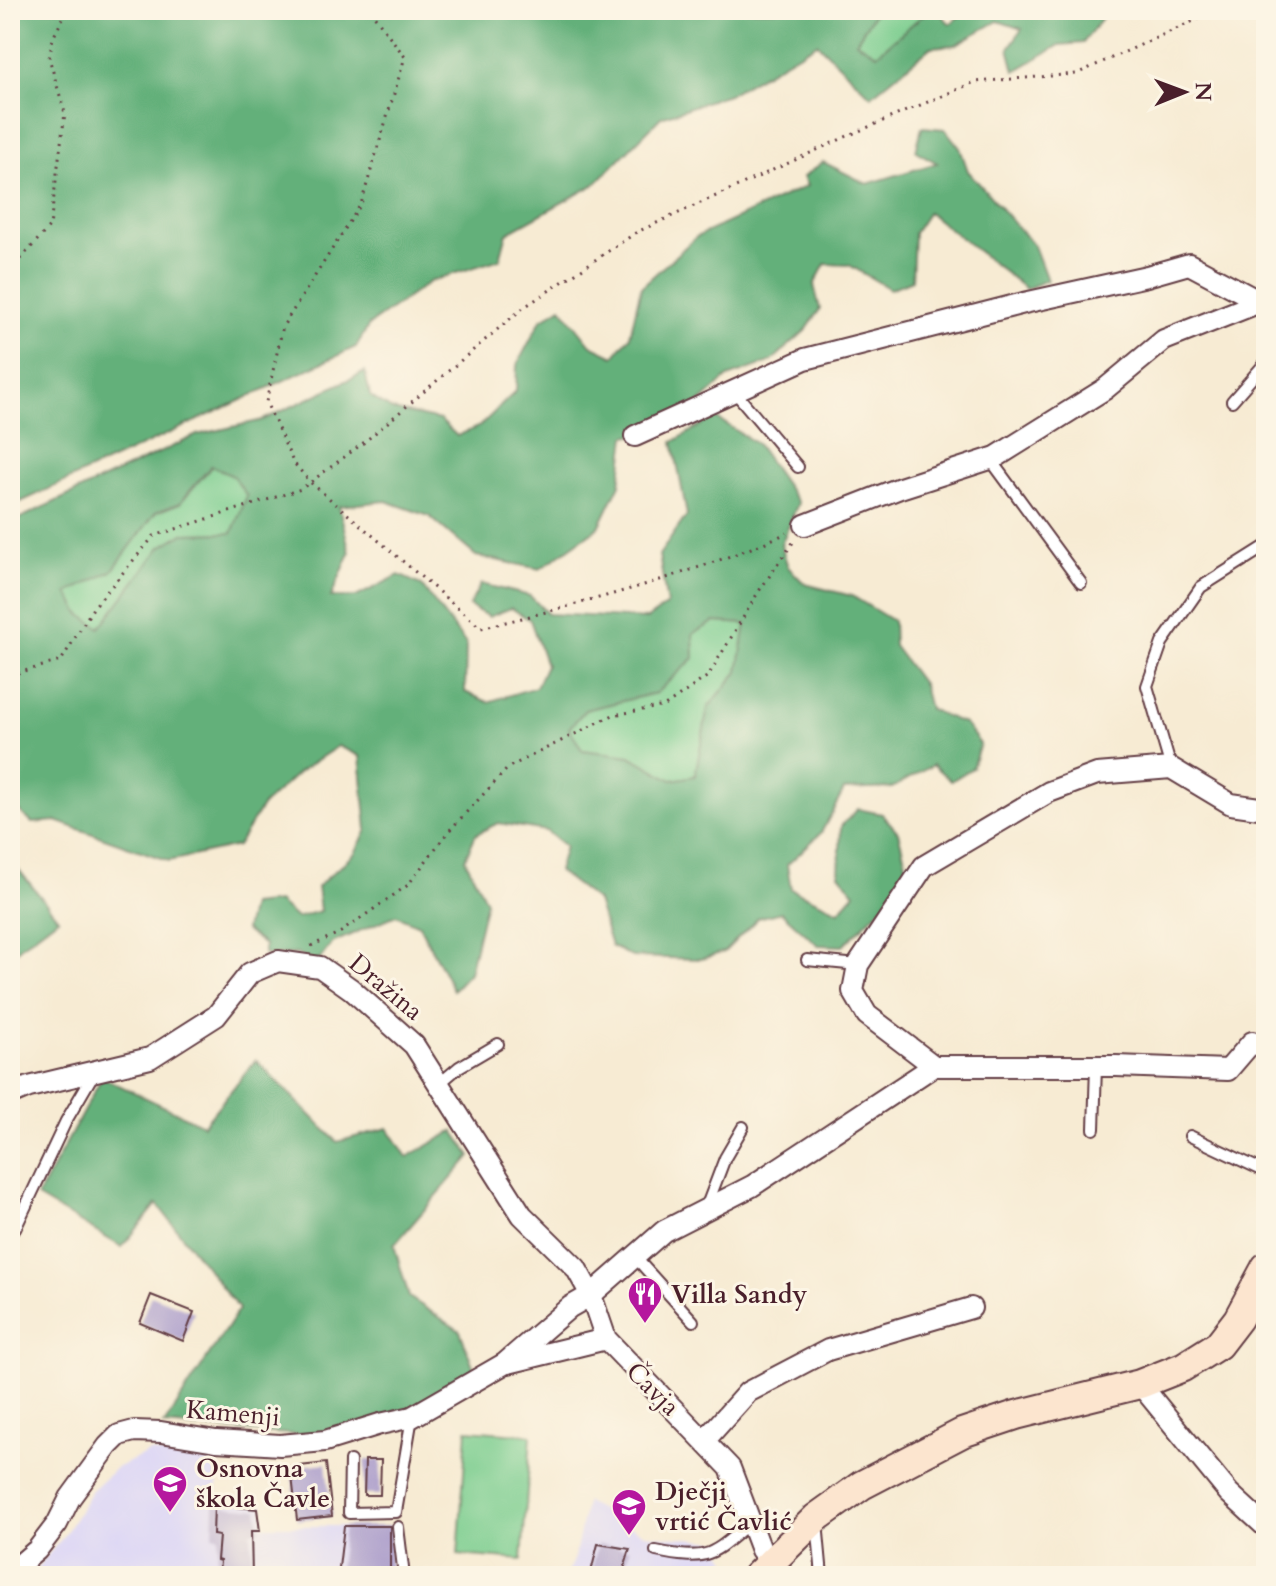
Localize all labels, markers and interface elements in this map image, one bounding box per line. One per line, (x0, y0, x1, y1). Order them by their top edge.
north arrow (1144, 52, 1224, 132)
text: N (1188, 82, 1218, 101)
street label: Dražina (342, 946, 430, 1028)
restaurant icon: Villa Sandy (626, 1275, 664, 1325)
place label: Villa Sandy (671, 1277, 807, 1312)
street label: Čavja (618, 1354, 688, 1424)
street label: Kamenji (185, 1391, 281, 1435)
place label: Osnovna škola Čavle (196, 1451, 330, 1516)
school or university icon: Osnovna škola Čavle (151, 1464, 189, 1514)
place label: Dječji vrtić Čavlić (655, 1474, 792, 1539)
school or university icon: Dječji vrtić Čavlić (610, 1487, 648, 1537)

